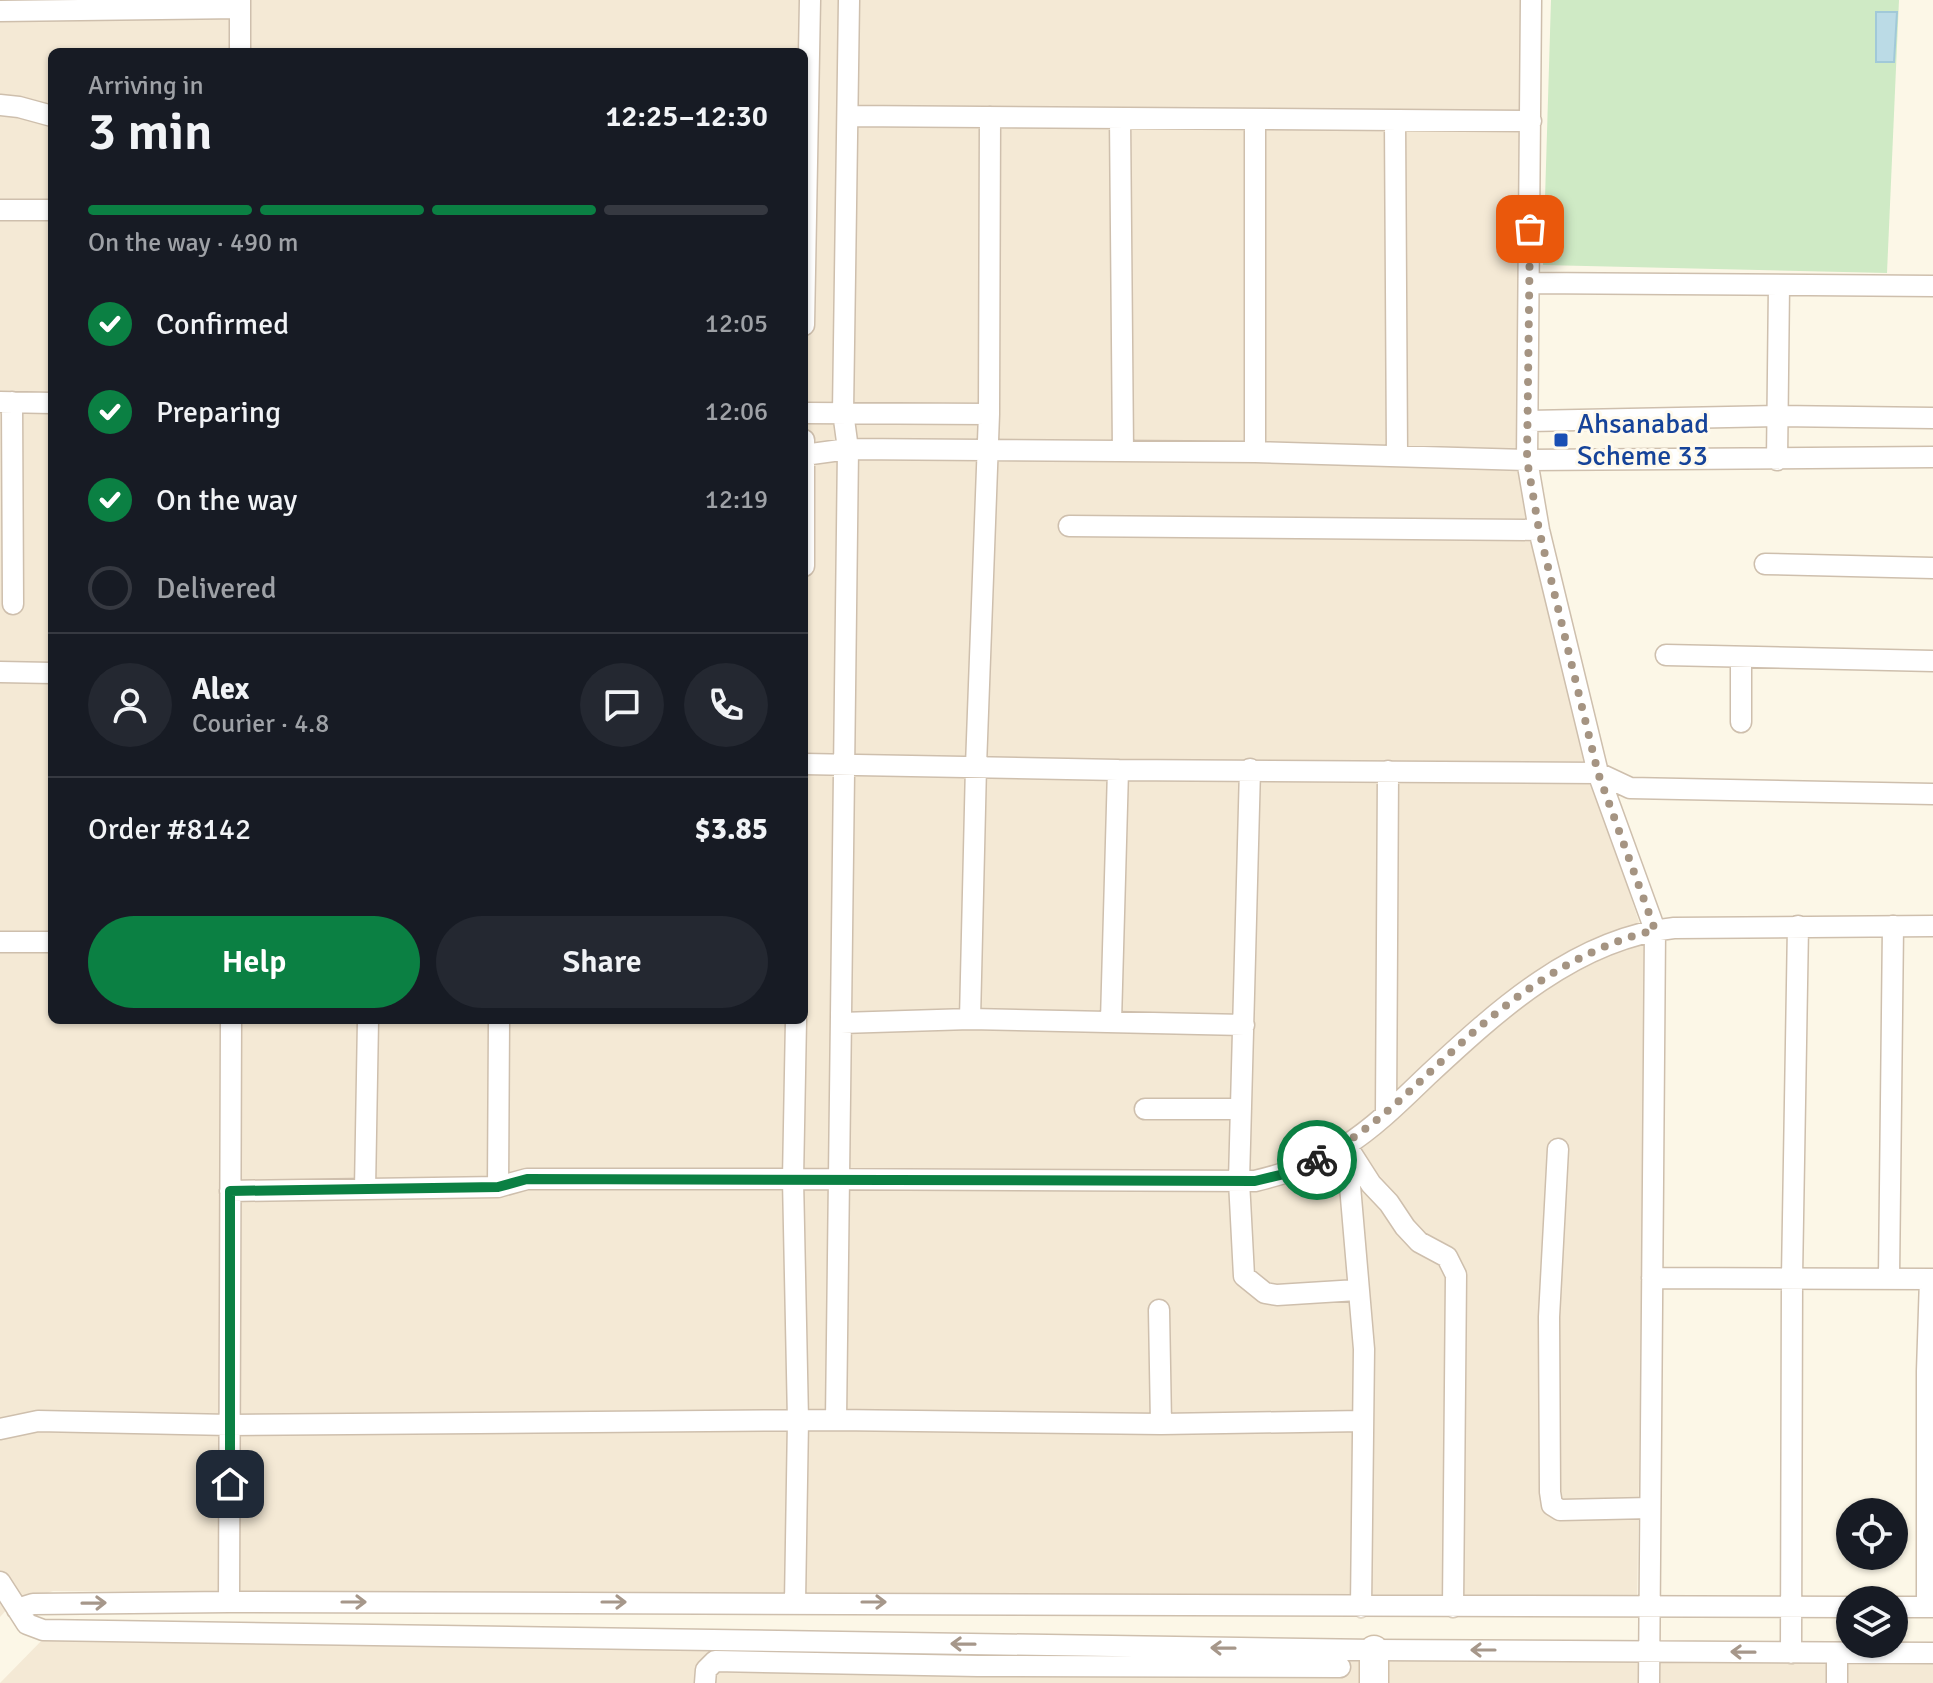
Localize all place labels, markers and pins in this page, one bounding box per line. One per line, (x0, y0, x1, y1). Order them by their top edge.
pin (1496, 195, 1564, 263)
place label: Ahsanabad Scheme 33 (1577, 407, 1709, 473)
marker: Ahsanabad Scheme 33 (1552, 431, 1570, 449)
pin (196, 1450, 264, 1518)

